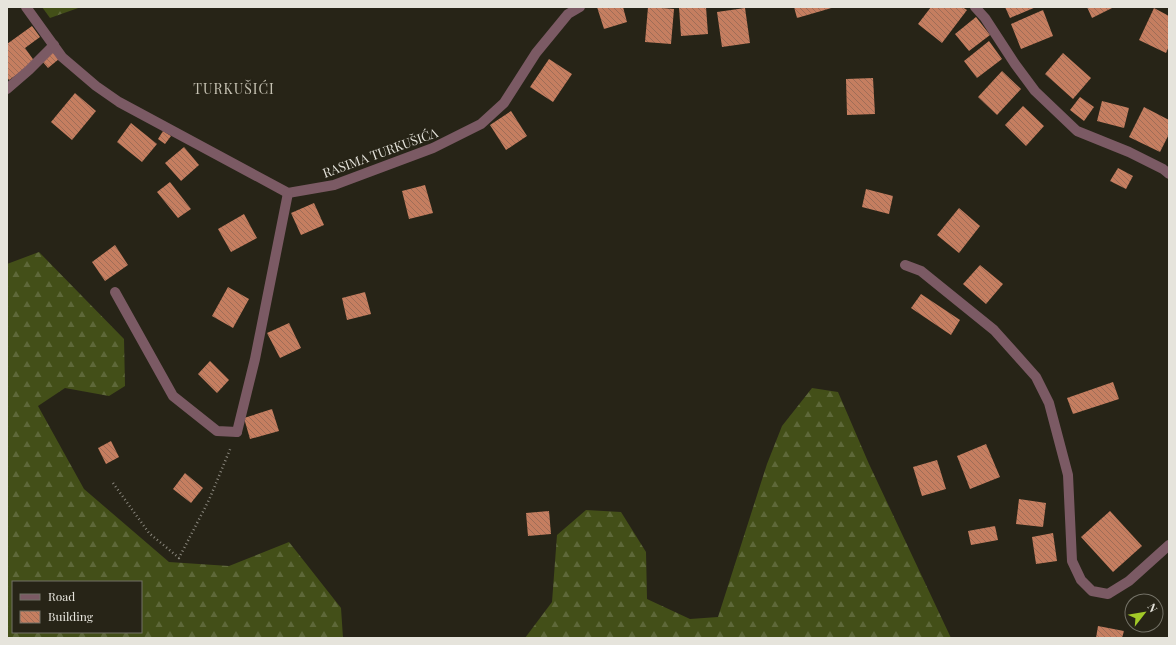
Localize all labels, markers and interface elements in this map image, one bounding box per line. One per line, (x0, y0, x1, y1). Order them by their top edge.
district label: TURKUŠIĆI (193, 79, 275, 98)
street label: RASIMA TURKUŠIĆA (320, 123, 441, 181)
legend (12, 581, 142, 633)
text: Road (48, 588, 75, 604)
north arrow (1124, 593, 1164, 633)
text: N (1145, 600, 1162, 615)
text: Building (48, 608, 94, 624)

